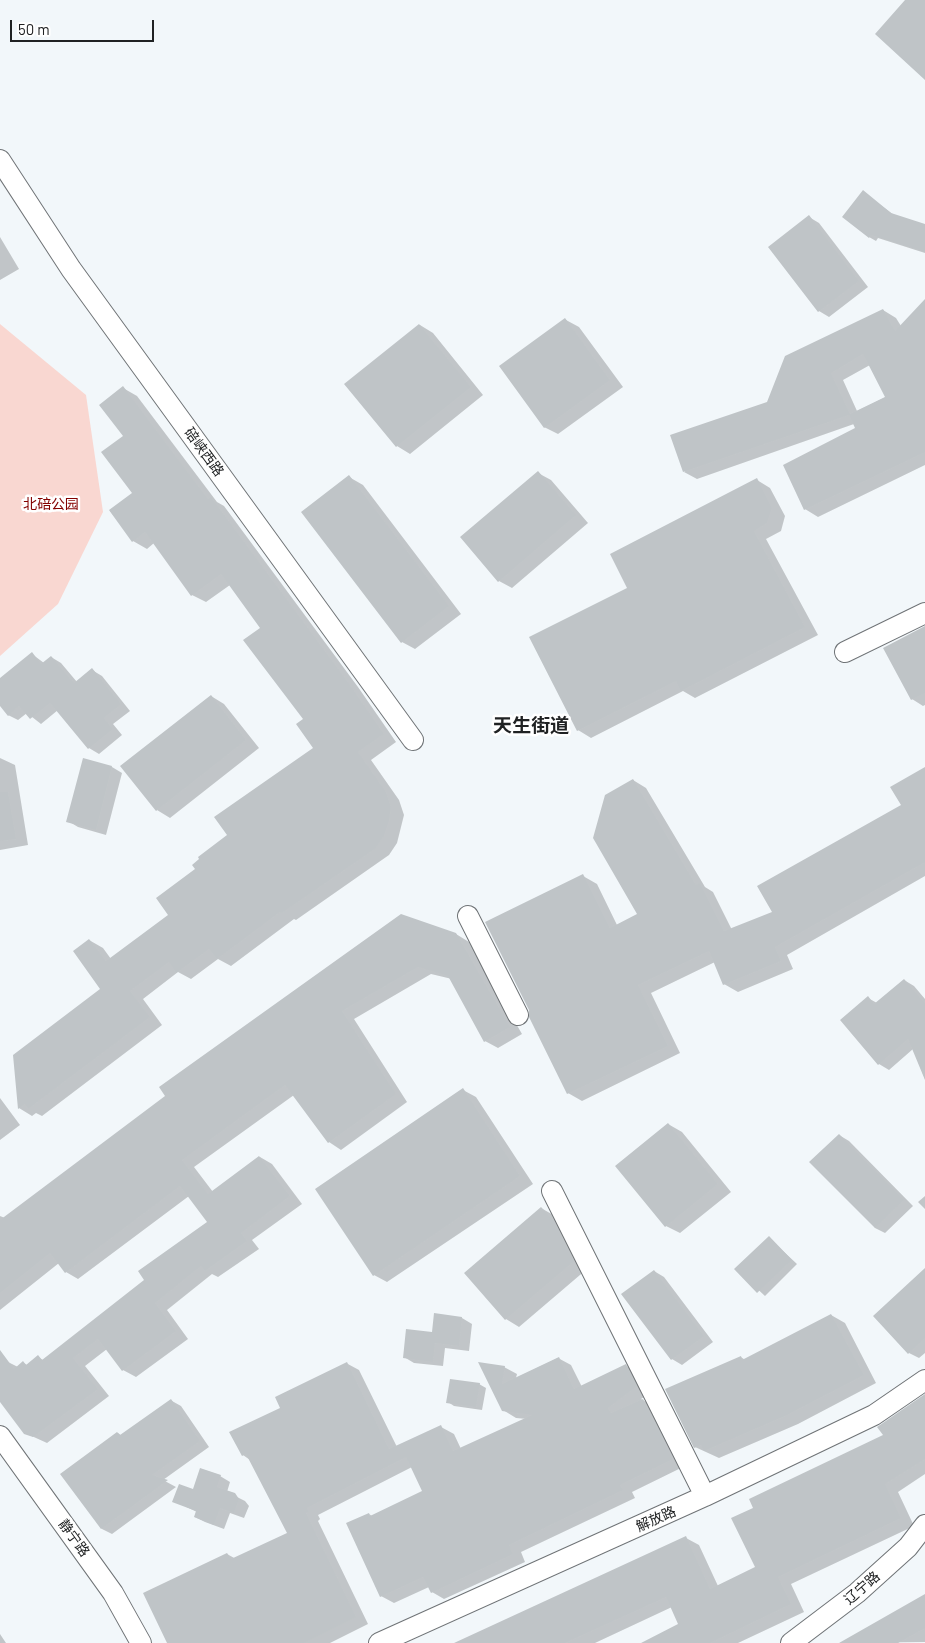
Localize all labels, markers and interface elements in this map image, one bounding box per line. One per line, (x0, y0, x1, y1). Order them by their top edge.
scale bar (12, 10, 156, 42)
text: 50 m (18, 20, 50, 38)
street label: 碚峡西路 (181, 424, 227, 480)
park label: 北碚公园 (23, 496, 79, 512)
district label: 天生街道 (493, 715, 569, 737)
street label: 解放路 (633, 1503, 679, 1535)
street label: 静宁路 (55, 1516, 93, 1560)
street label: 辽宁路 (841, 1568, 883, 1608)

